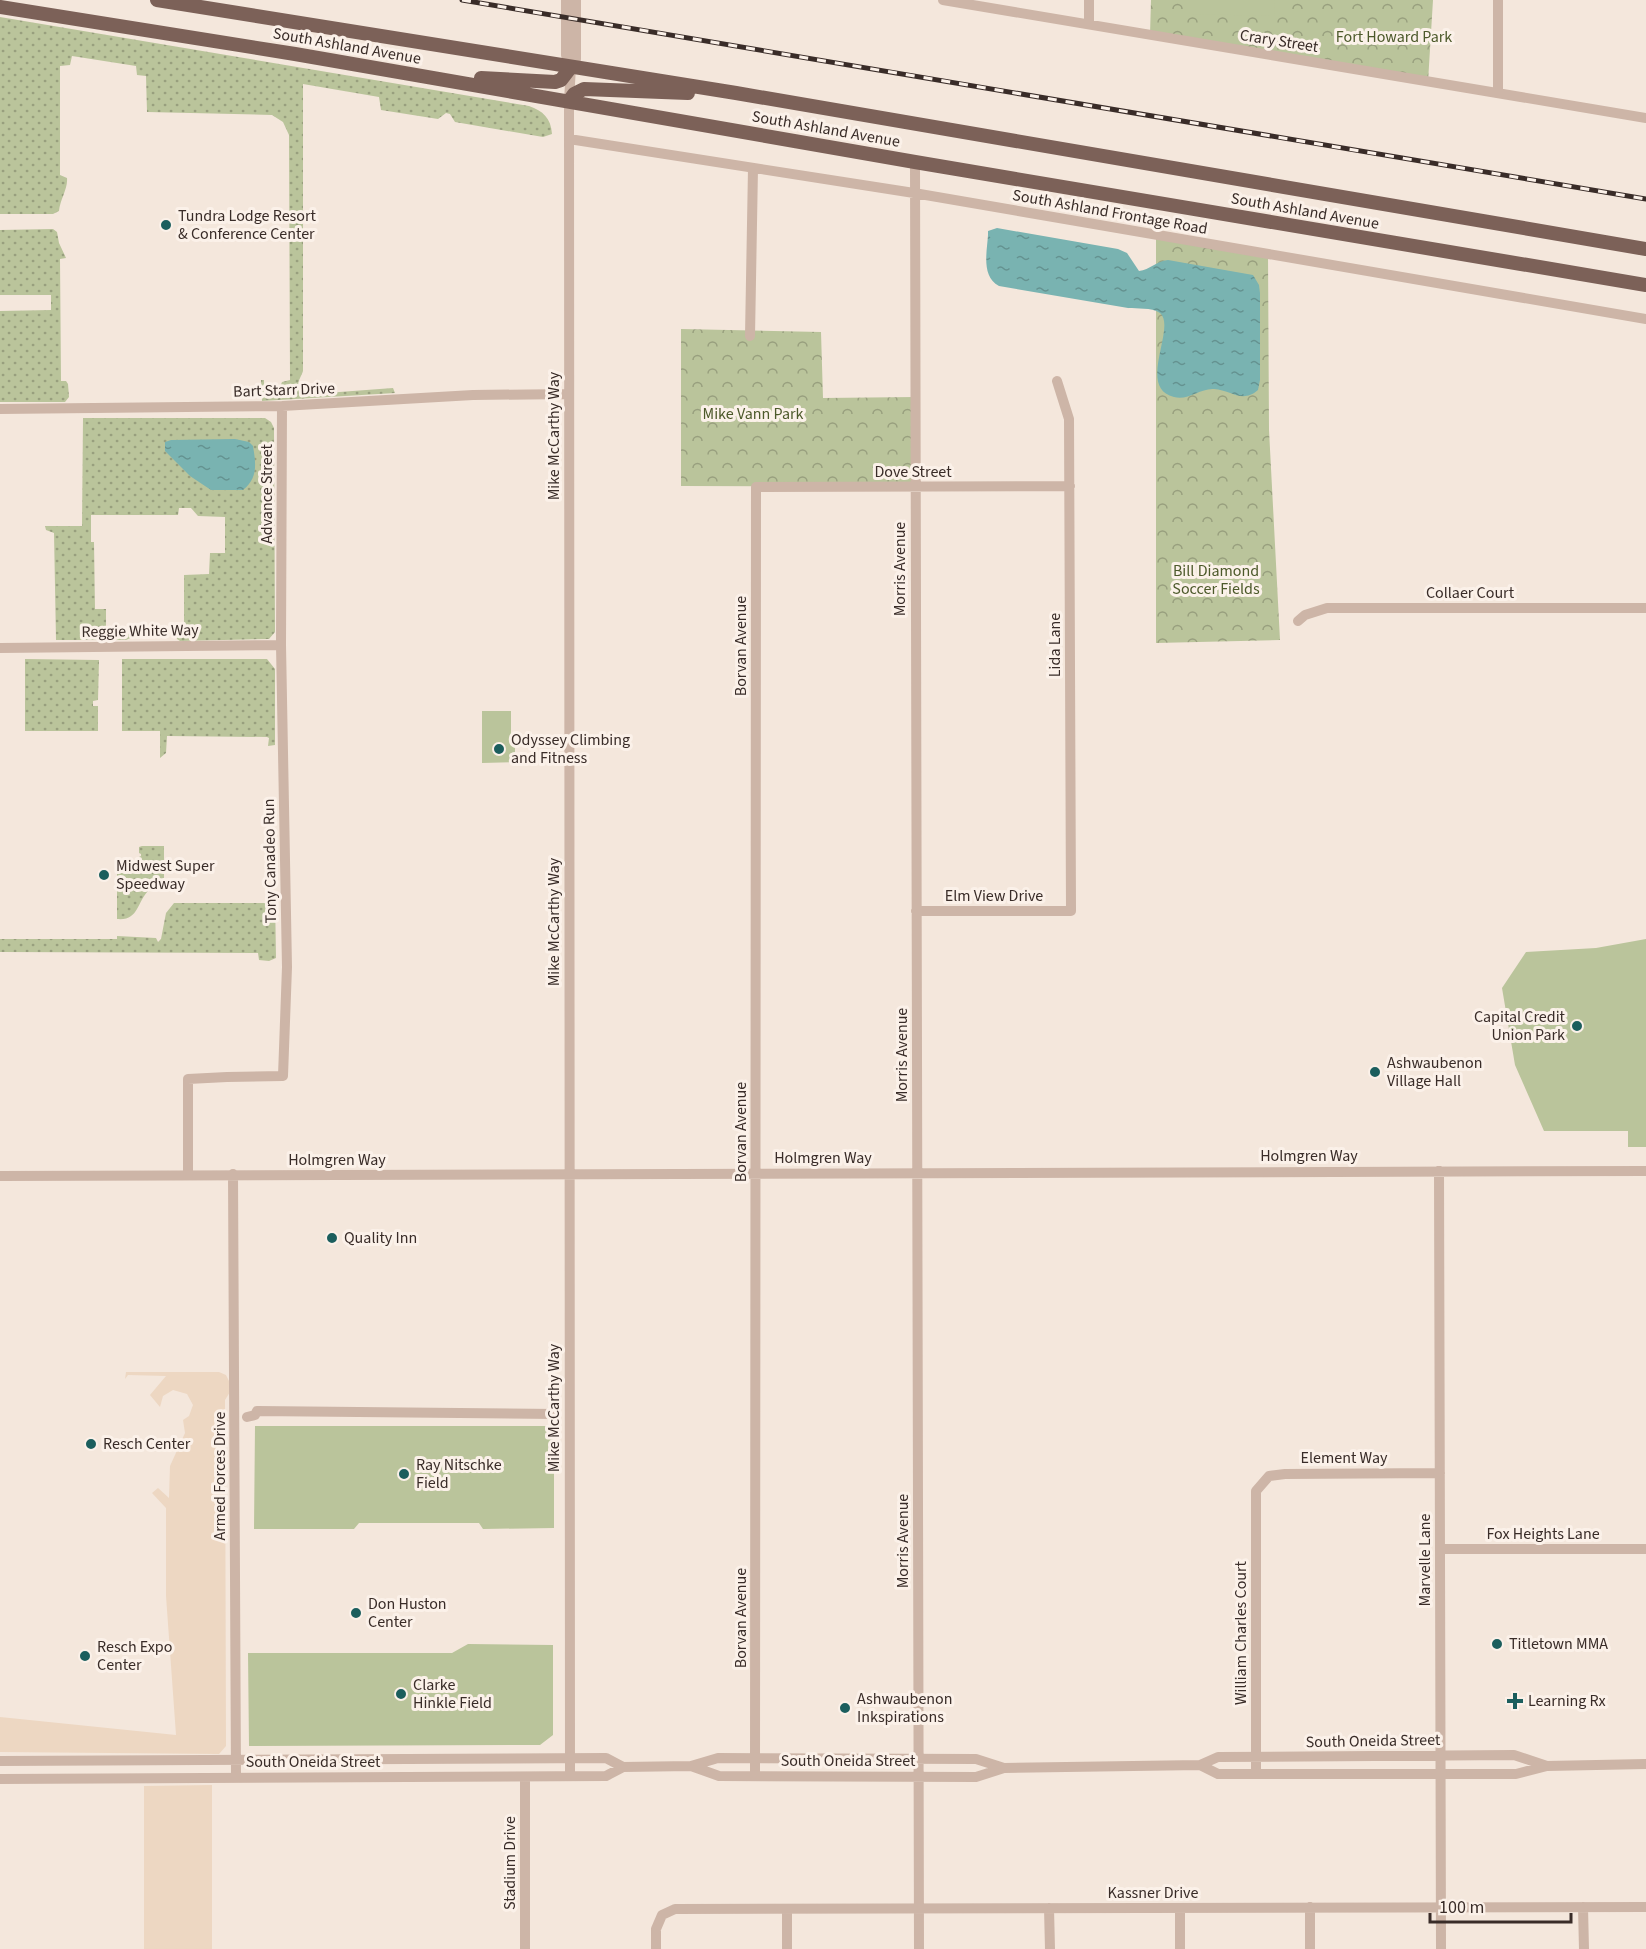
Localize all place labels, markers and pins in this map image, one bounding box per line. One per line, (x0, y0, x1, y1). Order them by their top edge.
place label: Tundra Lodge Resort & Conference Center (178, 205, 317, 245)
marker: Tundra Lodge Resort & Conference Center (159, 218, 173, 232)
place label: Odyssey Climbing and Fitness (511, 729, 630, 769)
marker: Odyssey Climbing and Fitness (492, 742, 506, 756)
place label: Midwest Super Speedway (116, 855, 215, 895)
marker: Midwest Super Speedway (97, 868, 111, 882)
place label: Capital Credit Union Park (1474, 1006, 1566, 1046)
marker: Capital Credit Union Park (1570, 1019, 1584, 1033)
place label: Ashwaubenon Village Hall (1387, 1052, 1483, 1092)
marker: Ashwaubenon Village Hall (1368, 1065, 1382, 1079)
place label: Quality Inn (344, 1227, 417, 1249)
marker: Quality Inn (325, 1231, 339, 1245)
place label: Resch Center (103, 1433, 191, 1455)
marker: Resch Center (84, 1437, 98, 1451)
place label: Ray Nitschke Field (416, 1454, 502, 1494)
marker: Ray Nitschke Field (397, 1467, 411, 1481)
place label: Don Huston Center (368, 1593, 447, 1633)
marker: Don Huston Center (349, 1606, 363, 1620)
place label: Titletown MMA (1509, 1633, 1608, 1655)
place label: Resch Expo Center (97, 1636, 172, 1676)
marker: Titletown MMA (1490, 1637, 1504, 1651)
marker: Resch Expo Center (78, 1649, 92, 1663)
place label: Clarke Hinkle Field (413, 1674, 492, 1714)
marker: Clarke Hinkle Field (394, 1687, 408, 1701)
place label: Ashwaubenon Inkspirations (857, 1688, 953, 1728)
place label: Learning Rx (1528, 1690, 1606, 1712)
marker: Learning Rx (1506, 1692, 1524, 1710)
marker: Ashwaubenon Inkspirations (838, 1701, 852, 1715)

